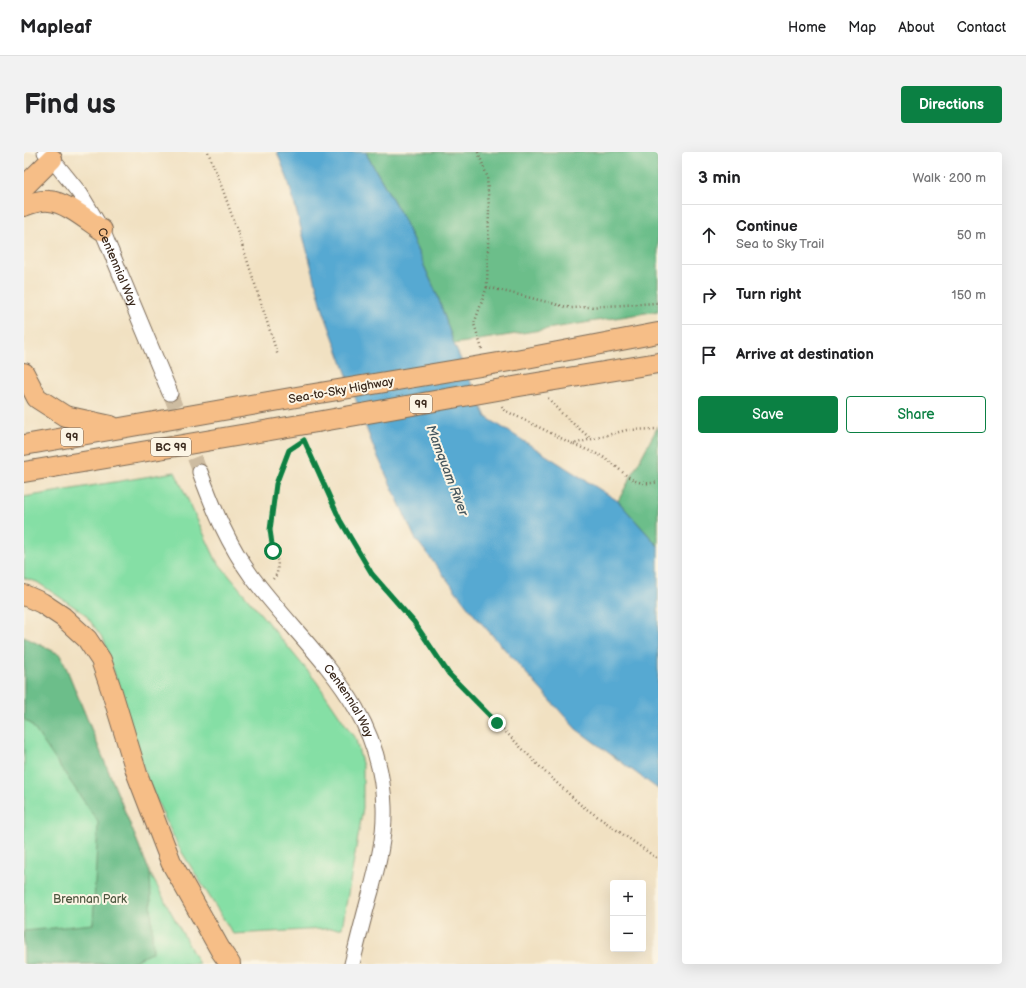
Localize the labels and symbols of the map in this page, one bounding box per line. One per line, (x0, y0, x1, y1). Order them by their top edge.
street label: Centennial Way (94, 225, 140, 309)
street label: Sea-to-Sky Highway (287, 374, 395, 407)
road number: 99 (410, 395, 432, 413)
water label: Mamquam River (422, 423, 472, 519)
road number: 99 (61, 428, 83, 446)
road number: BC 99 (151, 438, 191, 456)
route start (264, 542, 282, 560)
street label: Centennial Way (320, 661, 377, 740)
route end (488, 714, 506, 732)
park label: Brennan Park (53, 892, 127, 907)

